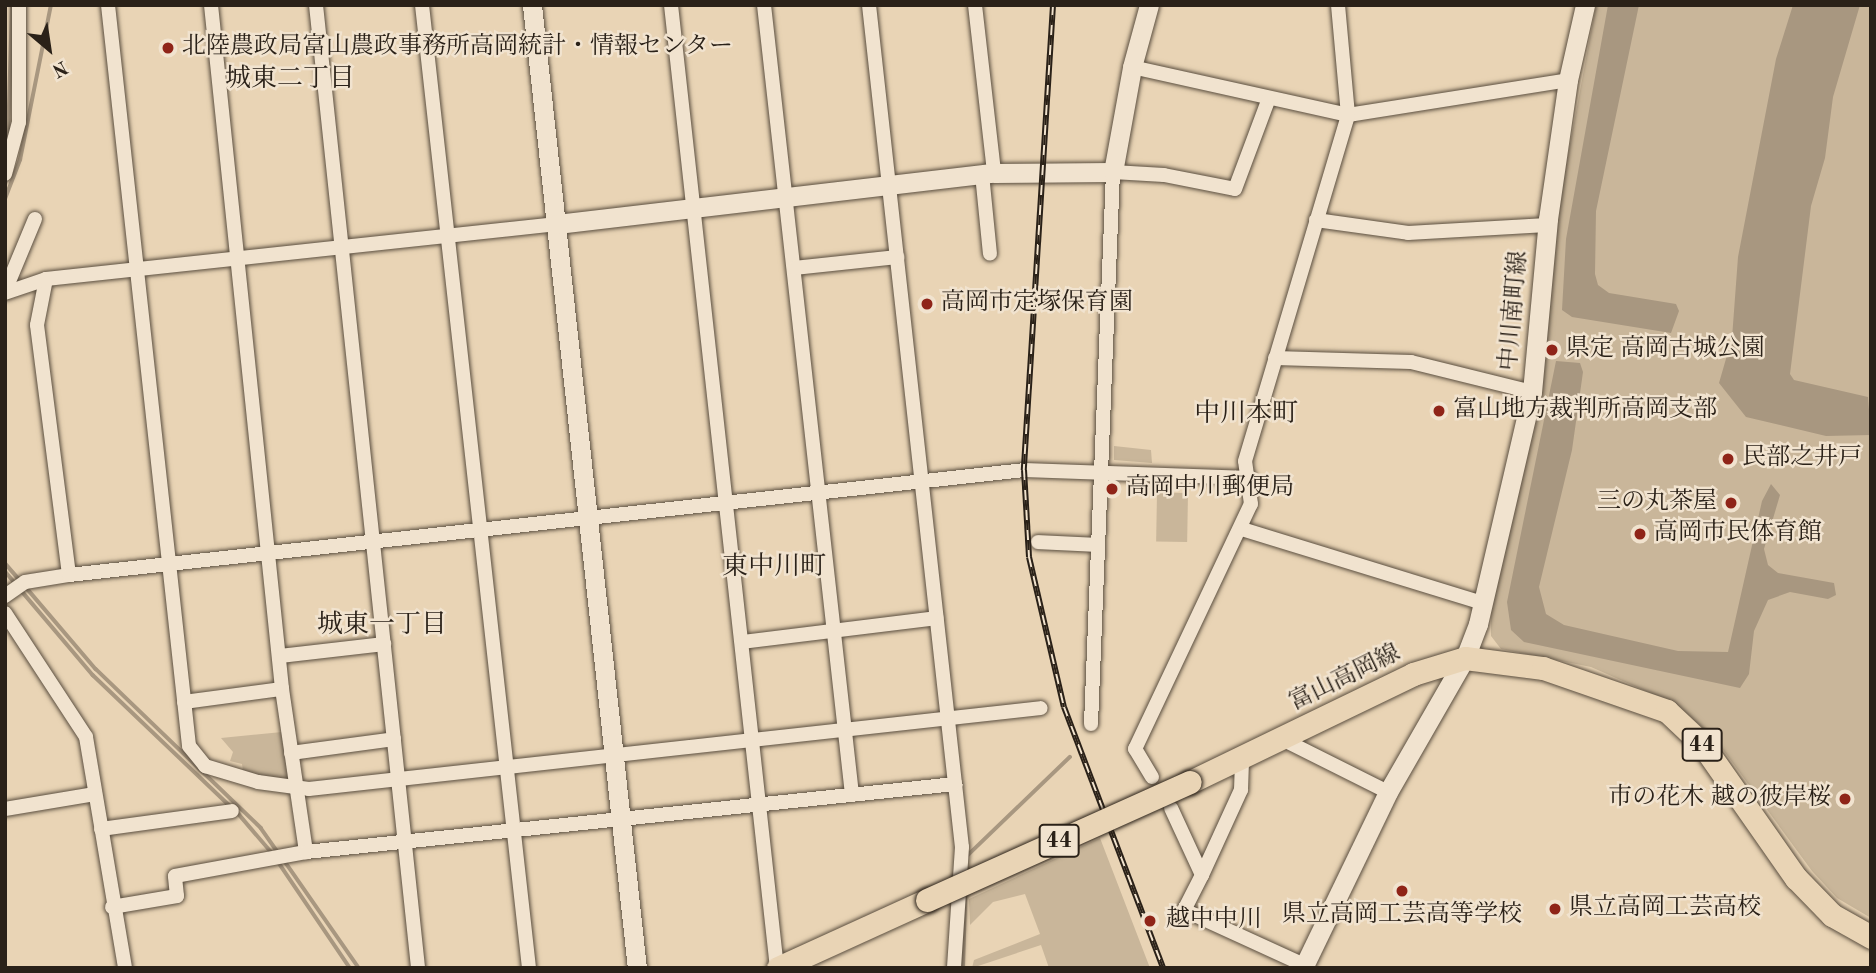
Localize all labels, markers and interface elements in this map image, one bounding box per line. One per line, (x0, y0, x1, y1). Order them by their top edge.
north arrow (14, 14, 84, 84)
place label: 北陸農政局富山農政事務所高岡統計・情報センター (182, 34, 734, 62)
marker: 北陸農政局富山農政事務所高岡統計・情報センター (160, 40, 176, 56)
text: N (48, 56, 70, 80)
district label: 城東二丁目 (225, 64, 355, 96)
street label: 中川南町線 (1495, 250, 1535, 372)
place label: 高岡市定塚保育園 (941, 290, 1133, 318)
marker: 高岡市定塚保育園 (919, 296, 935, 312)
place label: 県定 高岡古城公園 (1566, 336, 1765, 364)
marker: 県定 高岡古城公園 (1544, 342, 1560, 358)
place label: 富山地方裁判所高岡支部 (1453, 397, 1717, 425)
district label: 中川本町 (1194, 399, 1298, 431)
marker: 富山地方裁判所高岡支部 (1431, 403, 1447, 419)
place label: 民部之井戸 (1742, 445, 1862, 473)
marker: 民部之井戸 (1720, 451, 1736, 467)
place label: 高岡中川郵便局 (1126, 475, 1294, 503)
marker: 高岡中川郵便局 (1104, 481, 1120, 497)
place label: 三の丸茶屋 (1597, 489, 1717, 517)
marker: 三の丸茶屋 (1723, 495, 1739, 511)
place label: 高岡市民体育館 (1654, 520, 1822, 548)
marker: 高岡市民体育館 (1632, 526, 1648, 542)
district label: 東中川町 (722, 552, 826, 584)
district label: 城東一丁目 (317, 610, 447, 642)
street label: 富山高岡線 (1285, 640, 1405, 718)
road number: 44 (1681, 726, 1723, 764)
place label: 市の花木 越の彼岸桜 (1608, 785, 1831, 813)
marker: 市の花木 越の彼岸桜 (1837, 791, 1853, 807)
road number: 44 (1038, 821, 1080, 860)
marker: 県立高岡工芸高等学校 (1394, 883, 1410, 899)
place label: 県立高岡工芸高校 (1569, 895, 1761, 923)
marker: 県立高岡工芸高校 (1547, 901, 1563, 917)
place label: 県立高岡工芸高等学校 (1282, 902, 1522, 930)
place label: 越中中川 (1166, 907, 1262, 935)
marker: 越中中川 (1140, 911, 1160, 931)

